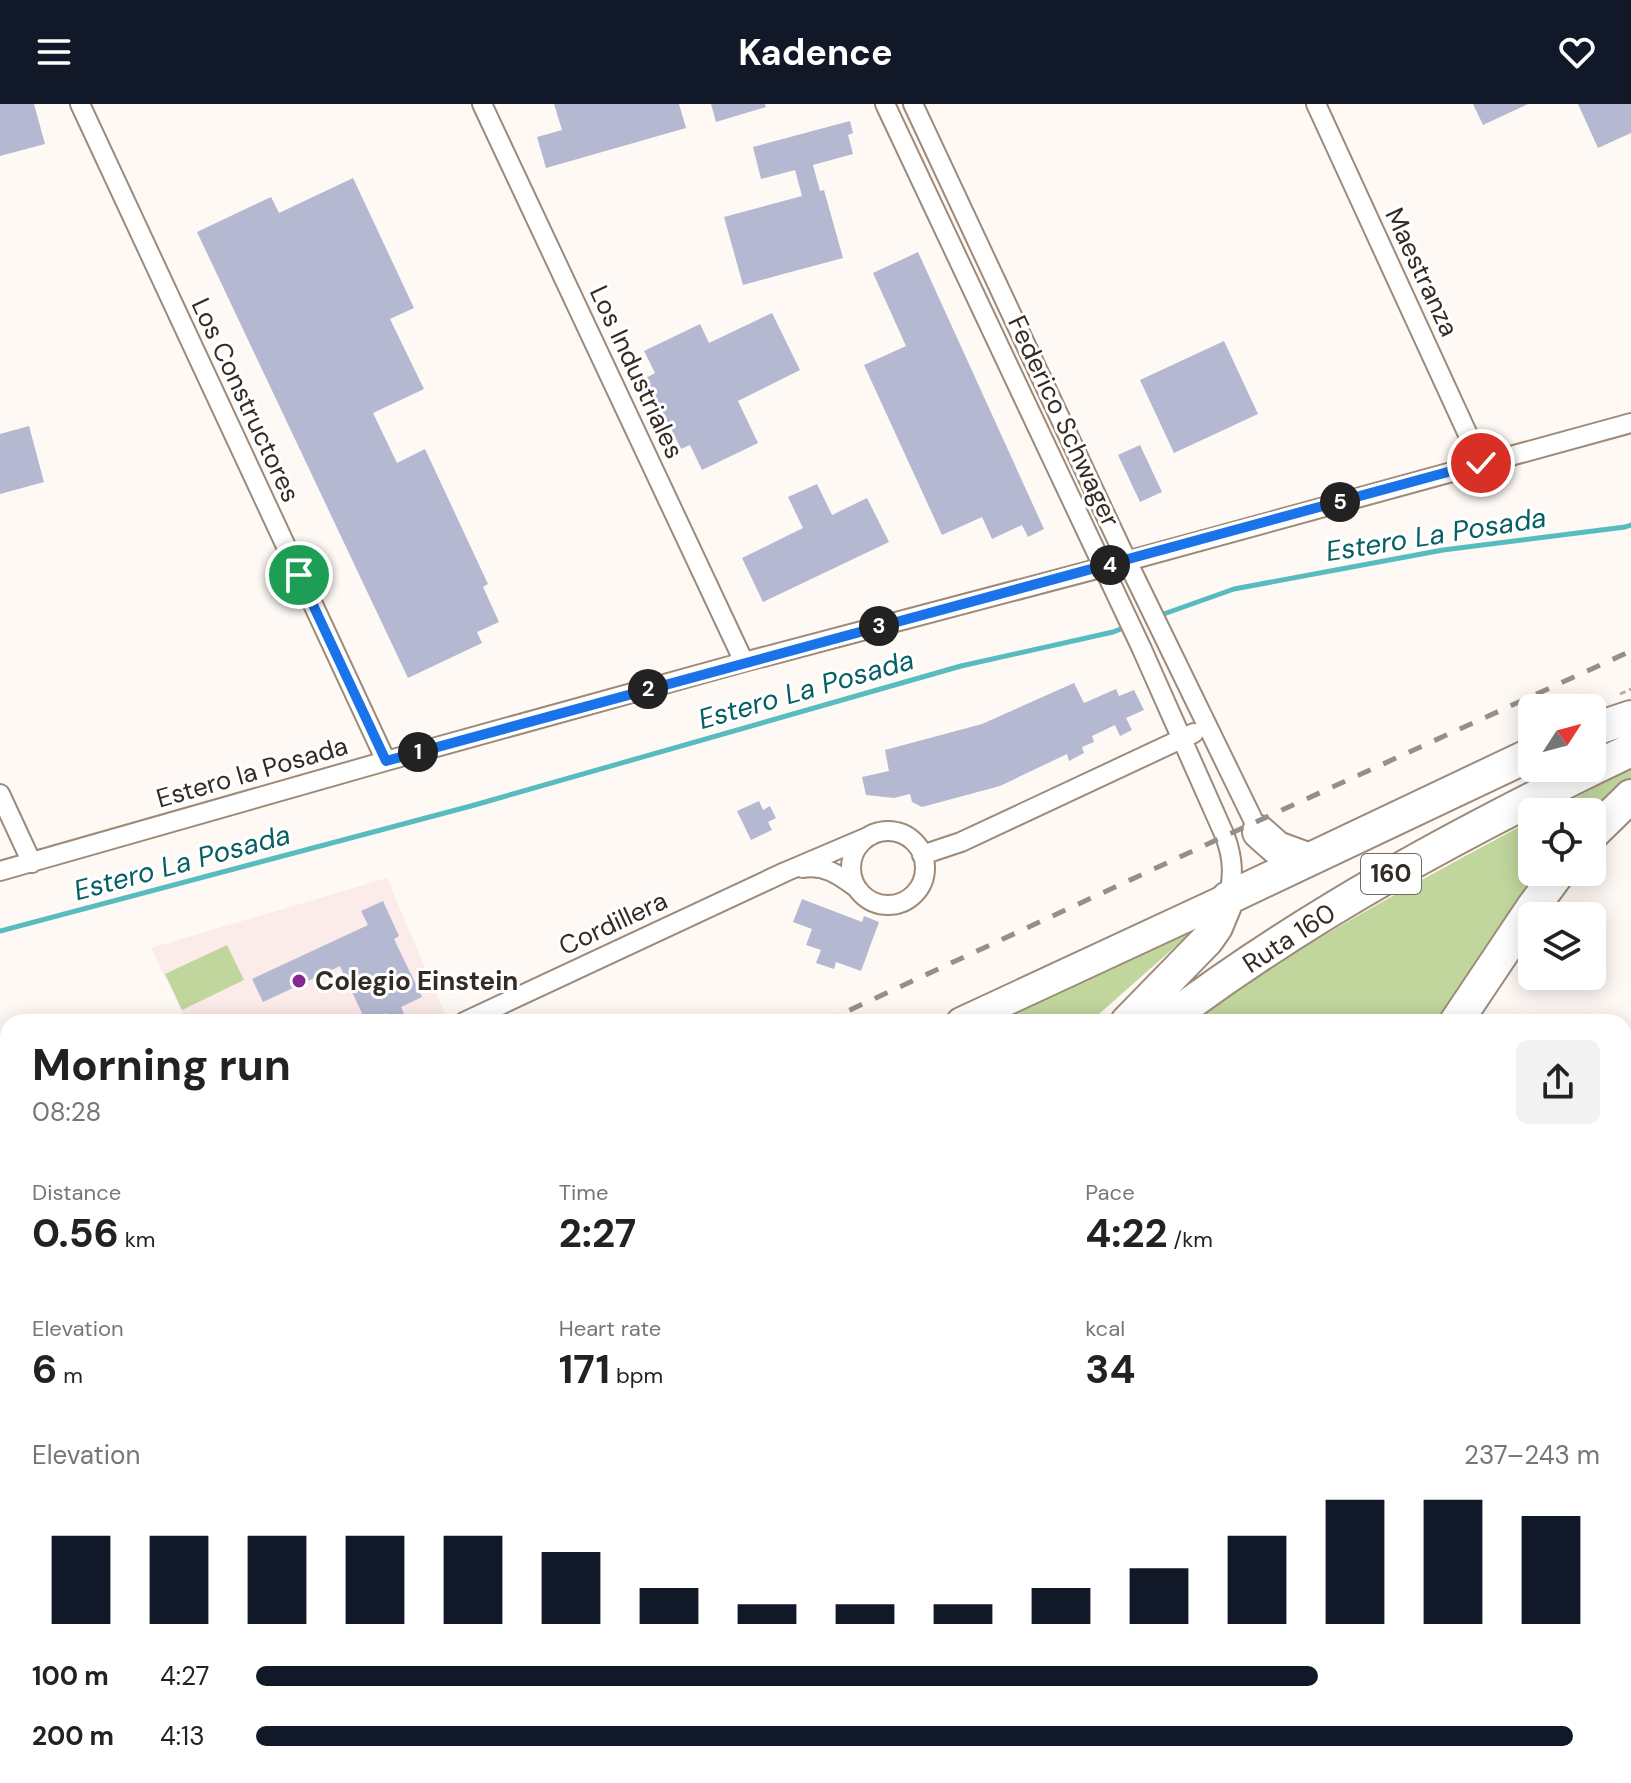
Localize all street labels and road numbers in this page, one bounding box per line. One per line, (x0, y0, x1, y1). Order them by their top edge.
street label: Maestranza (1377, 202, 1467, 342)
street label: Los Industriales (582, 280, 692, 464)
street label: Los Constructores (184, 292, 308, 508)
street label: Federico Schwager (1000, 310, 1128, 532)
street label: Estero la Posada (152, 728, 352, 816)
road number: 160 (1361, 854, 1421, 894)
street label: Cordillera (553, 883, 673, 963)
street label: Ruta 160 (1236, 895, 1342, 981)

